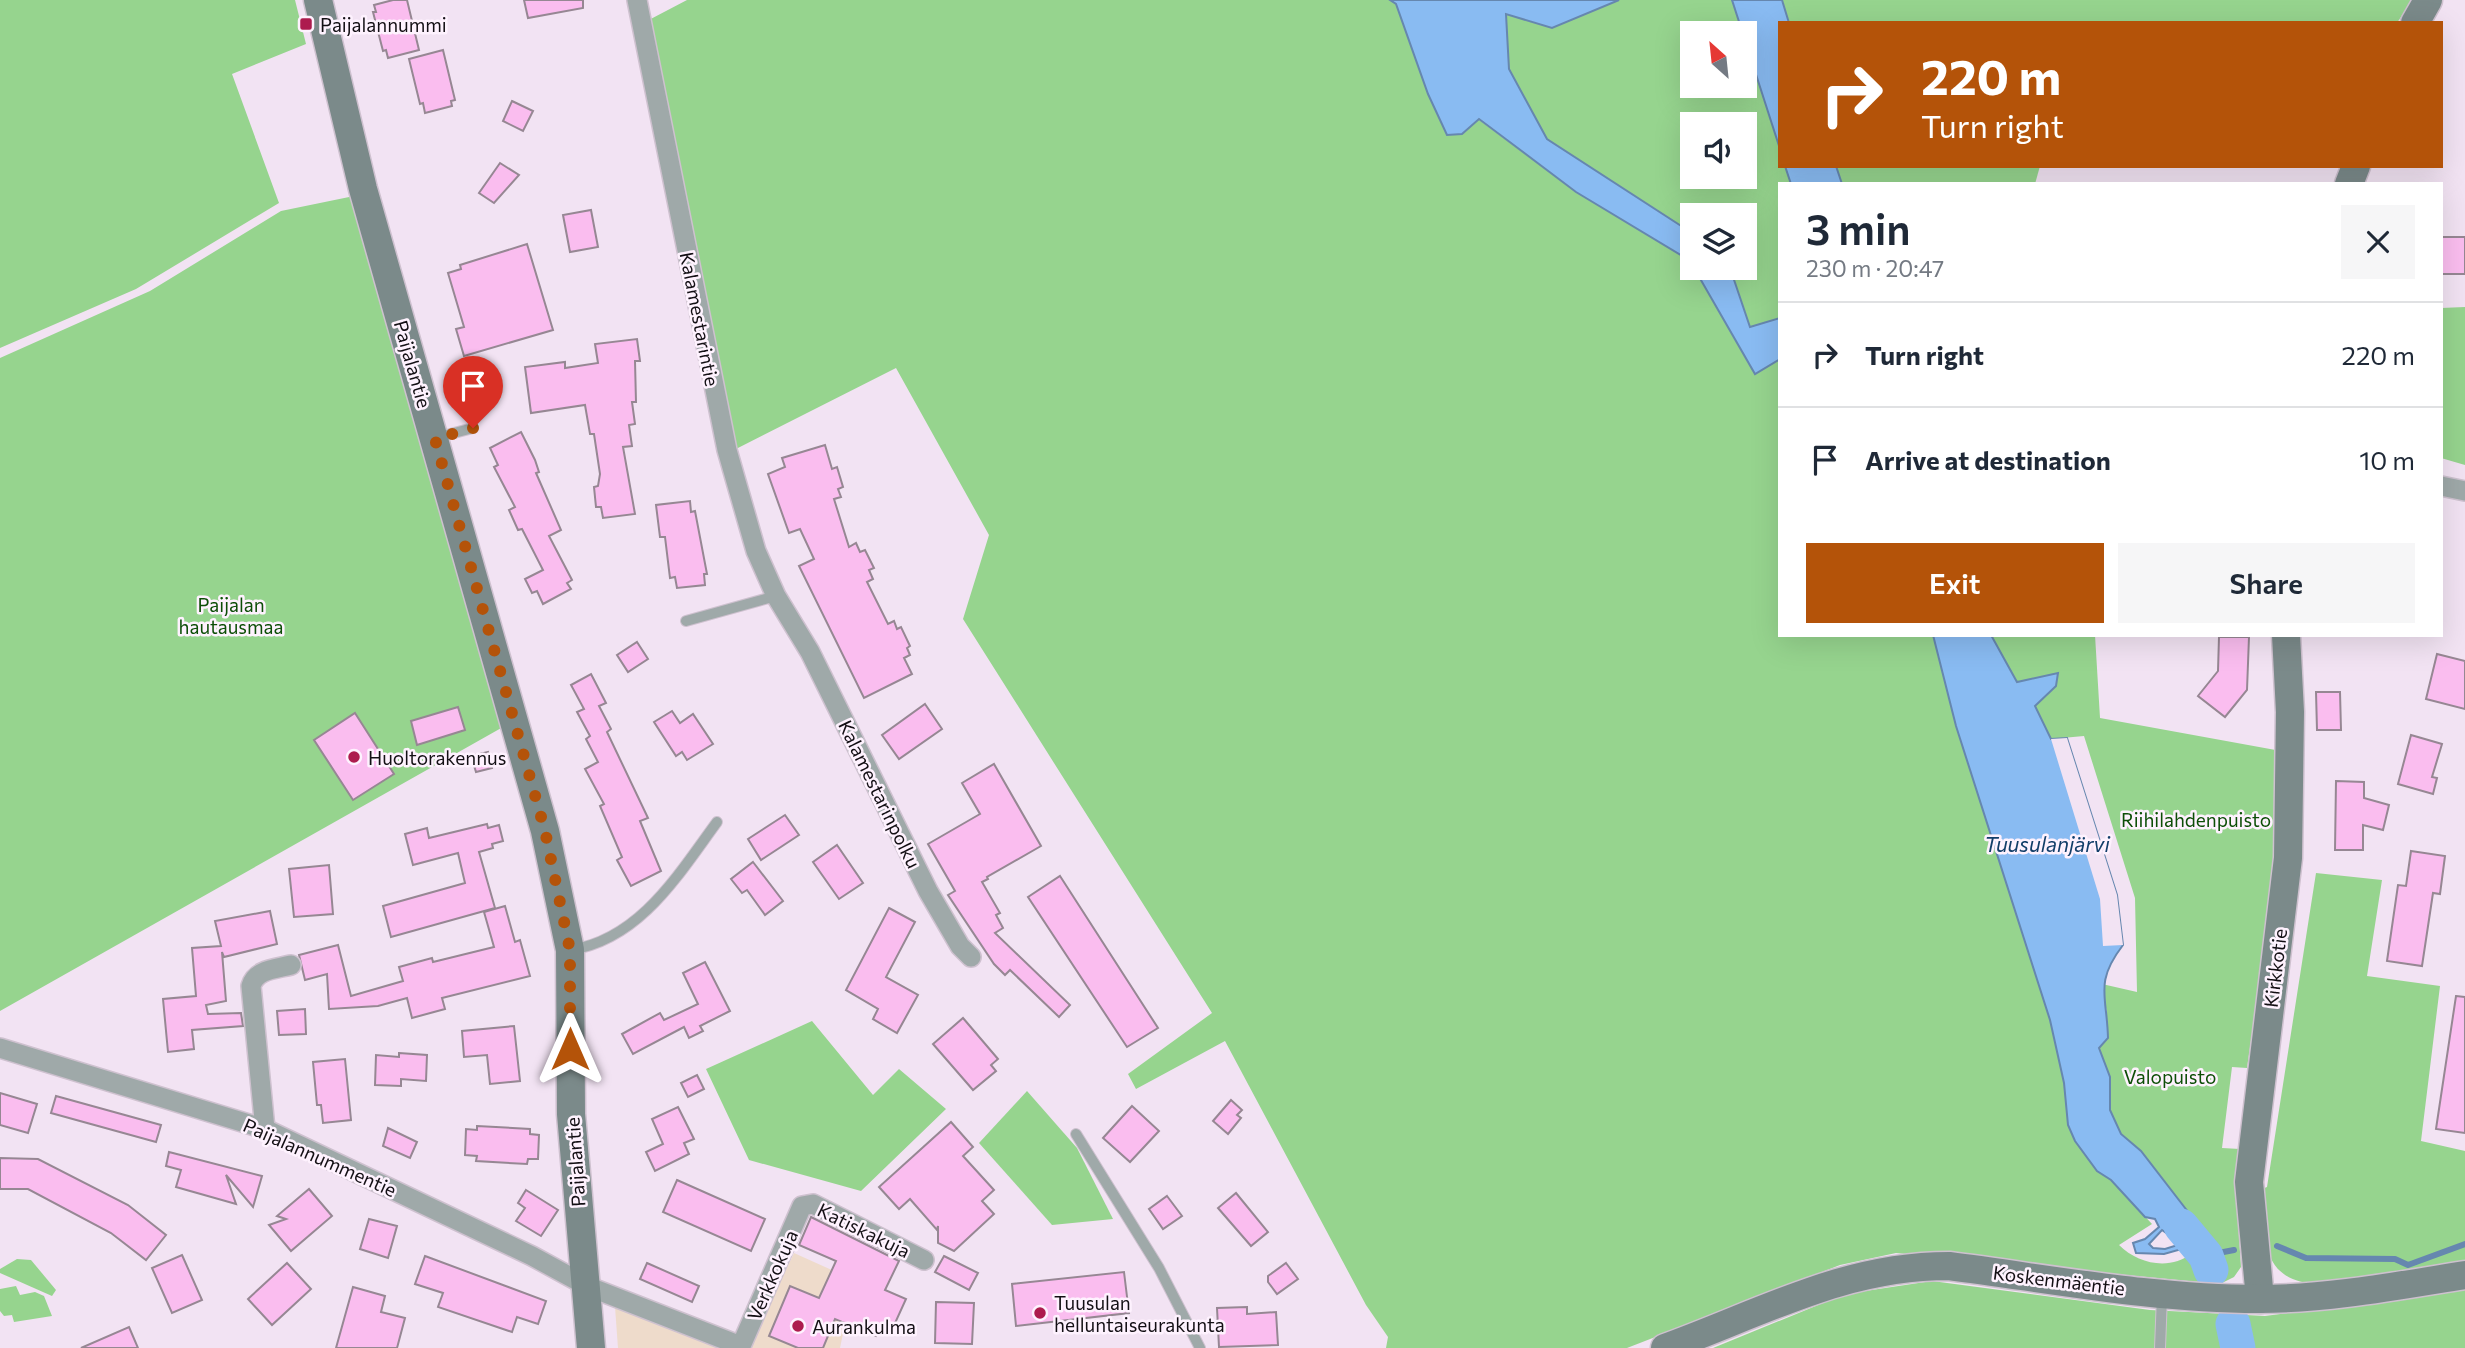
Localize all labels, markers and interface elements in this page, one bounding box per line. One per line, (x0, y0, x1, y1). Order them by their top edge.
place label: Paijalannummi (320, 13, 447, 36)
marker: Paijalannummi (298, 16, 314, 32)
north arrow (1680, 21, 1757, 98)
map controls (1680, 21, 1757, 280)
text: 220 m (1921, 45, 2061, 105)
icon: right (1806, 49, 1897, 140)
text: Turn right (1921, 105, 2064, 145)
button: sound (1680, 112, 1757, 189)
text: 3 min (1806, 202, 1911, 254)
button: layers (1680, 203, 1757, 280)
button: close (2341, 205, 2415, 279)
street label: Kalamestarintie (676, 250, 724, 388)
text: 230 m · 20:47 (1806, 254, 1944, 282)
street label: Paijalantie (390, 318, 436, 410)
icon: right (1806, 336, 1844, 374)
text: Turn right (1865, 339, 1984, 370)
text: 220 m (2342, 339, 2415, 370)
pin (443, 356, 503, 428)
icon: arrive (454, 367, 492, 405)
icon: arrive (1806, 441, 1844, 479)
text: Arrive at destination (1865, 444, 2111, 475)
text: 10 m (2359, 444, 2415, 475)
button: Exit (1806, 543, 2104, 623)
button: Share (2118, 543, 2415, 623)
park label: Paijalan hautausmaa (179, 593, 283, 638)
street label: Kalamestarinpolku (834, 716, 926, 872)
place label: Huoltorakennus (368, 746, 506, 769)
marker: Huoltorakennus (346, 749, 362, 765)
park label: Riihilahdenpuisto (2121, 808, 2271, 831)
water label: Tuusulanjärvi (1984, 831, 2110, 856)
street label: Kirkkotie (2259, 927, 2291, 1009)
position arrow (533, 1012, 607, 1086)
park label: Valopuisto (2124, 1065, 2216, 1088)
street label: Paijalannummentie (240, 1113, 400, 1201)
street label: Paijalantie (560, 1116, 590, 1208)
street label: Katiskakuja (814, 1198, 914, 1262)
street label: Verkkokuja (742, 1226, 802, 1324)
street label: Koskenmäentie (1992, 1260, 2126, 1300)
place label: Tuusulan helluntaiseurakunta (1054, 1291, 1225, 1336)
marker: Tuusulan helluntaiseurakunta (1032, 1305, 1048, 1321)
place label: Aurankulma (812, 1315, 916, 1338)
marker: Aurankulma (790, 1318, 806, 1334)

